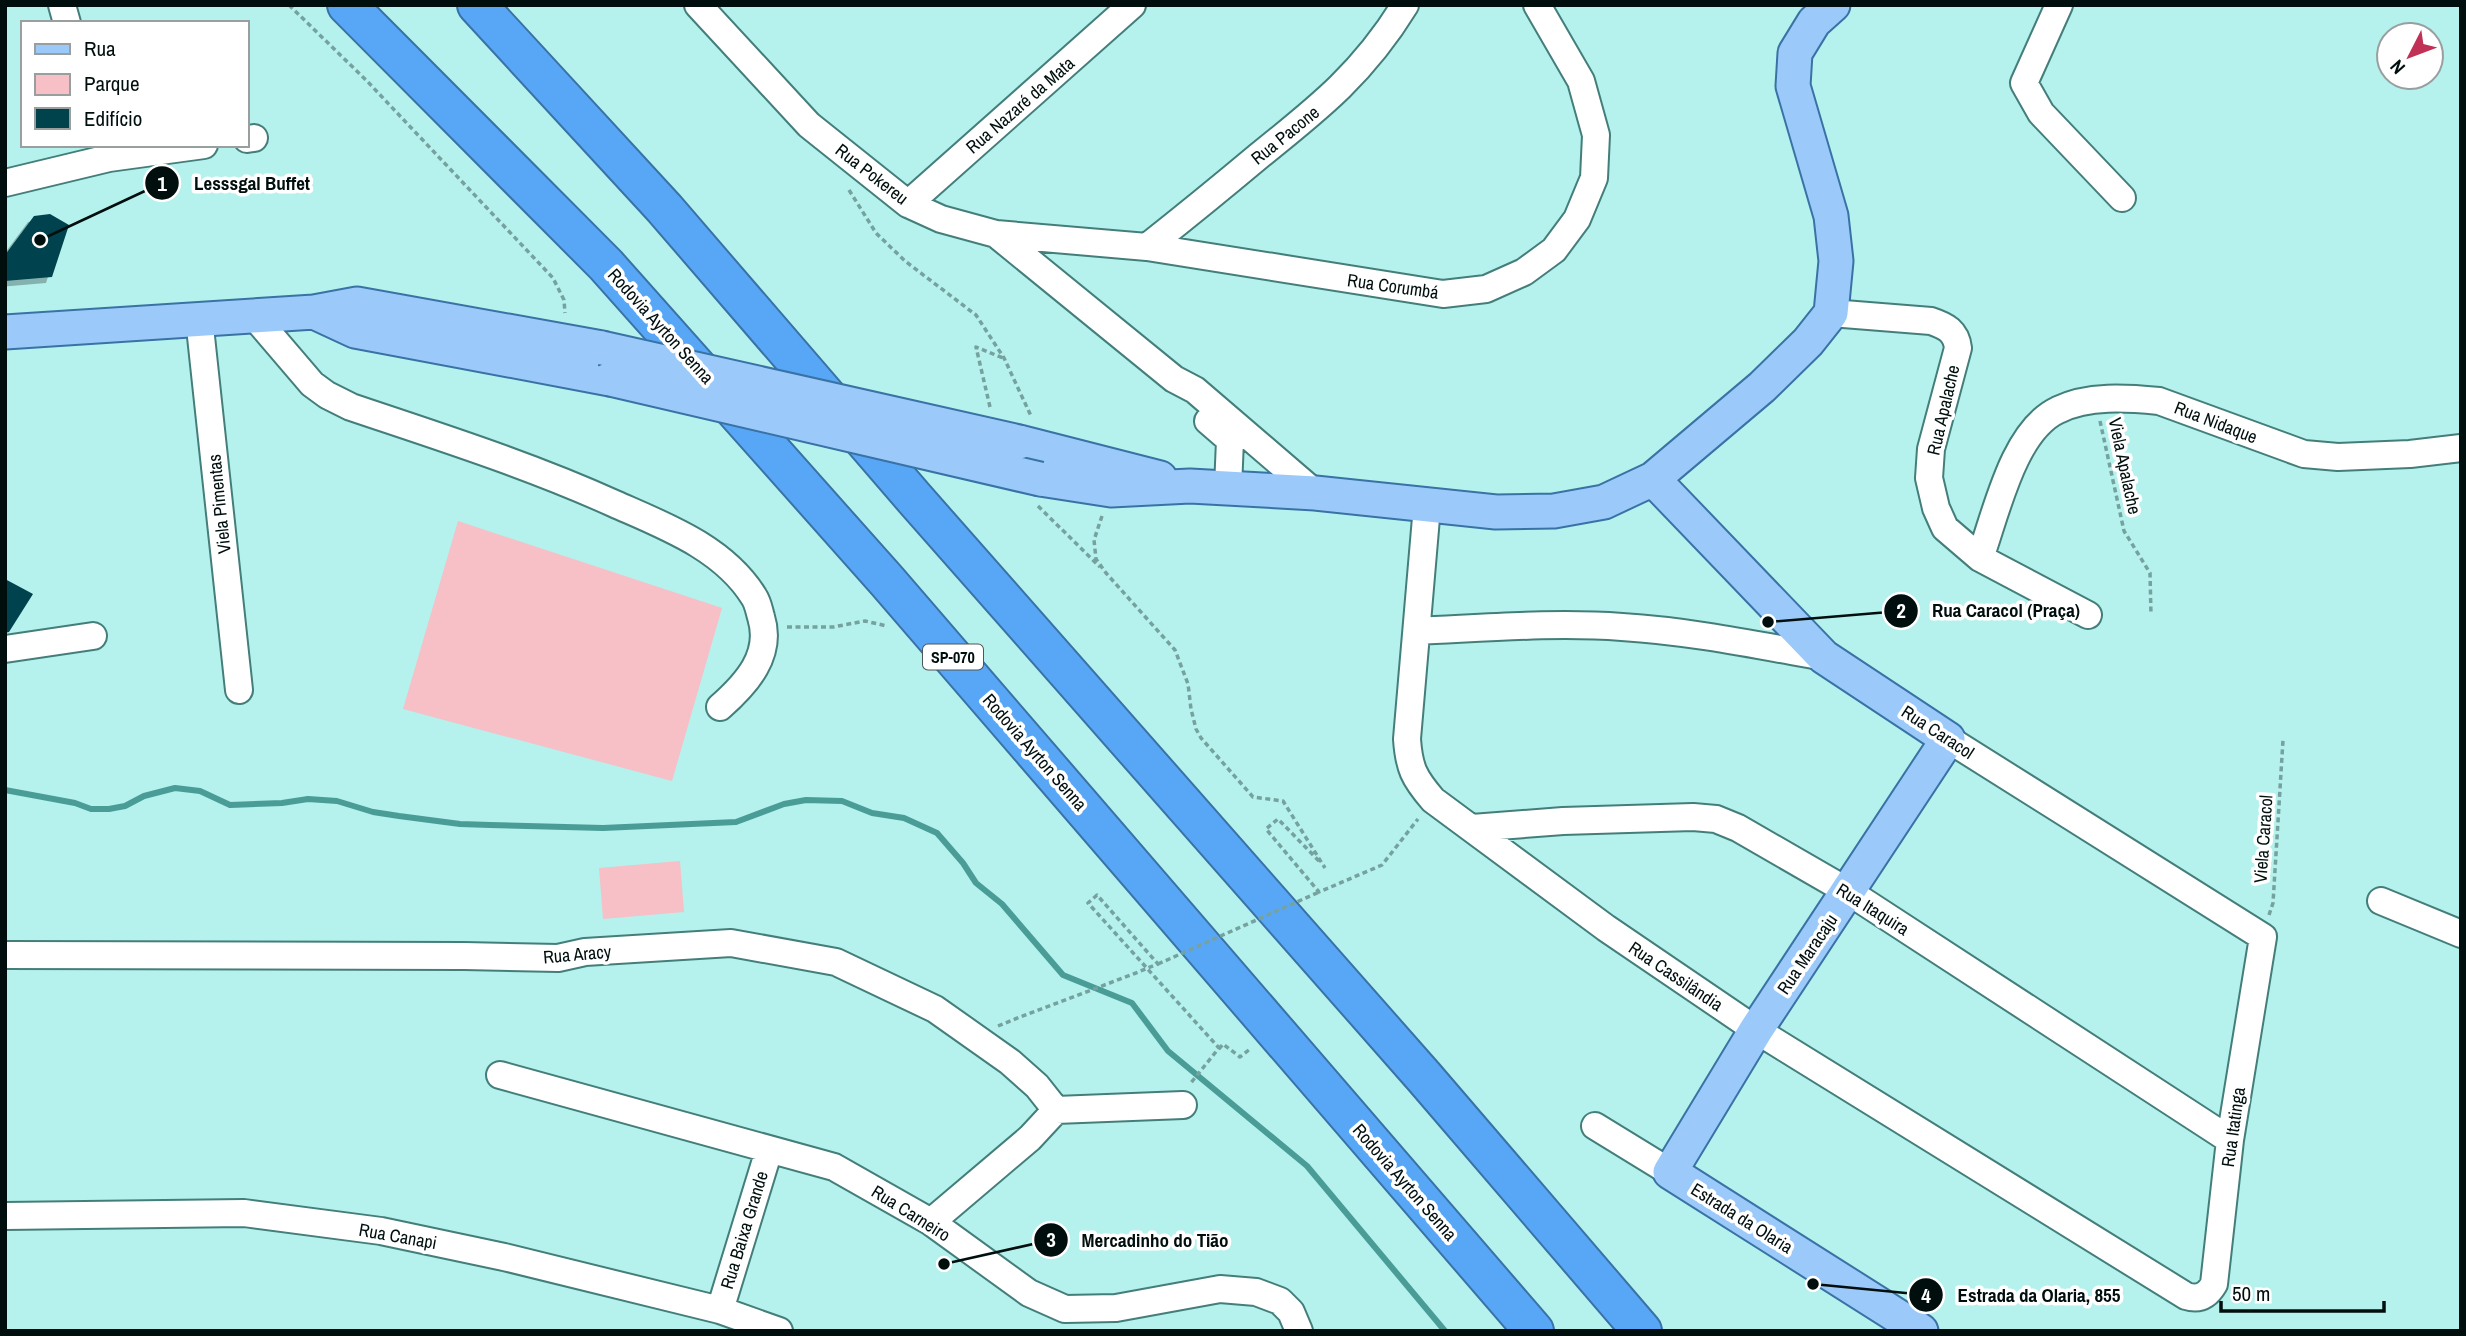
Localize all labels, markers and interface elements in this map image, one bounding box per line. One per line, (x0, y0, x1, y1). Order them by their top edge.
legend (21, 21, 248, 147)
north arrow (2375, 21, 2445, 91)
text: Rua (84, 34, 116, 63)
street label: Rua Nazaré da Mata (960, 51, 1080, 159)
text: N (2384, 54, 2411, 80)
text: Parque (84, 69, 140, 98)
street label: Rua Pacone (1246, 100, 1324, 170)
text: Edifício (84, 104, 142, 133)
street label: Rua Pokereu (830, 138, 914, 210)
callout: Lesssgal Buffet (145, 163, 324, 203)
text: 1 (157, 169, 167, 198)
text: Lesssgal Buffet (194, 170, 310, 196)
street label: Rodovia Ayrton Senna (602, 263, 720, 389)
street label: Rua Corumbá (1346, 267, 1440, 305)
street label: Rua Apalache (1920, 362, 1966, 458)
street label: Rua Nidaque (2171, 395, 2261, 449)
street label: Viela Apalache (2103, 415, 2147, 517)
street label: Viela Pimentas (201, 453, 237, 555)
callout: Rua Caracol (Praça) (1883, 591, 2094, 631)
text: 2 (1896, 596, 1906, 625)
text: Rua Caracol (Praça) (1932, 597, 2080, 623)
road number: SP-070 (923, 644, 983, 670)
street label: Rodovia Ayrton Senna (977, 688, 1093, 816)
street label: Rua Caracol (1897, 699, 1979, 765)
street label: Viela Caracol (2247, 794, 2279, 884)
street label: Rua Itaquira (1832, 877, 1914, 941)
street label: Rua Maracaju (1771, 909, 1843, 999)
street label: Rua Cassilândia (1624, 935, 1728, 1017)
street label: Rua Aracy (542, 939, 613, 969)
street label: Rua Itatinga (2215, 1085, 2251, 1169)
street label: Rodovia Ayrton Senna (1347, 1118, 1463, 1246)
street label: Rua Baixa Grande (714, 1168, 774, 1292)
street label: Estrada da Olaria (1686, 1177, 1798, 1259)
street label: Rua Carneiro (867, 1179, 955, 1247)
street label: Rua Canapi (357, 1217, 439, 1255)
callout: Mercadinho do Tião (1033, 1220, 1243, 1260)
text: 3 (1046, 1225, 1056, 1254)
text: Mercadinho do Tião (1082, 1227, 1228, 1253)
scale bar (2221, 1270, 2384, 1314)
callout: Estrada da Olaria, 855 (1909, 1275, 2134, 1315)
text: 50 m (2232, 1279, 2270, 1308)
text: 4 (1921, 1281, 1931, 1310)
text: Estrada da Olaria, 855 (1958, 1282, 2121, 1308)

